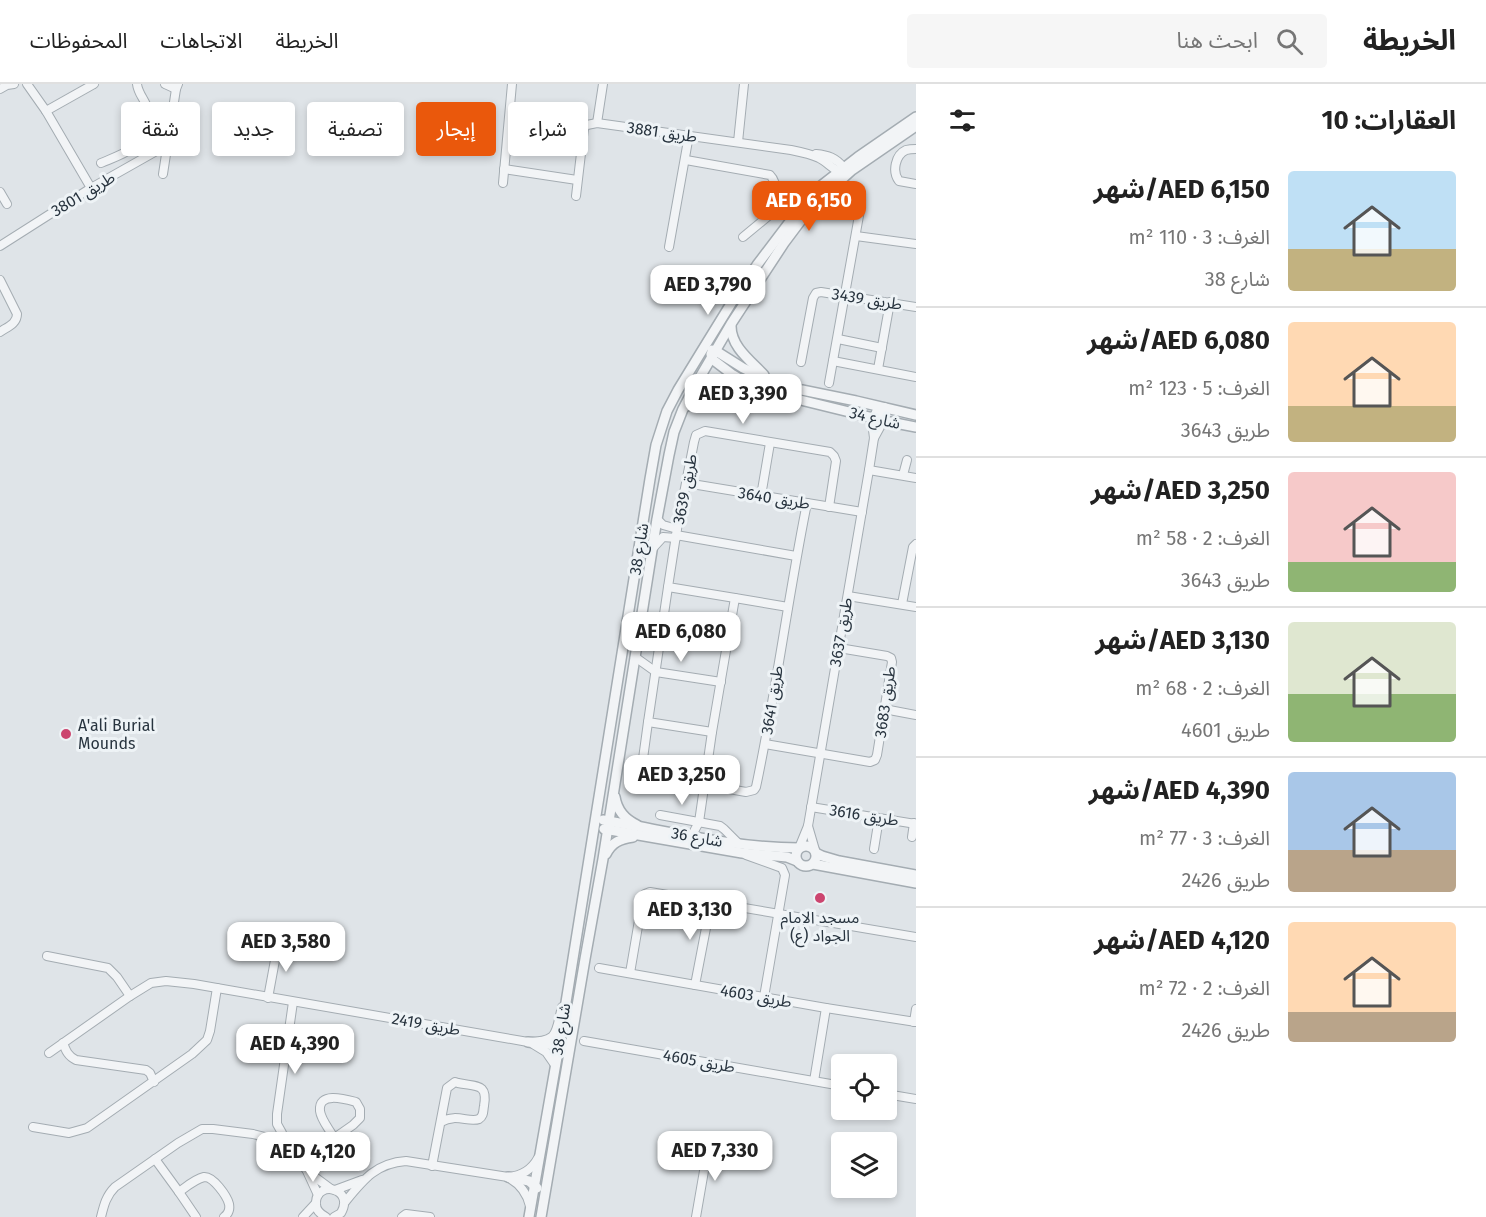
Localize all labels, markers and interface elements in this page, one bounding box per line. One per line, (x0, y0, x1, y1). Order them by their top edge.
search box (907, 14, 1327, 68)
text: الخريطة (1363, 24, 1456, 57)
icon: search (1273, 25, 1306, 58)
text: ابحث هنا (1176, 27, 1258, 54)
text: المحفوظات (30, 28, 127, 54)
text: الاتجاهات (160, 28, 242, 54)
text: الخريطة (275, 28, 338, 54)
chip: شقة (121, 102, 200, 156)
chip: جديد (212, 102, 295, 156)
chip: تصفية (307, 102, 404, 156)
chip: إيجار (416, 102, 496, 156)
chip: شراء (508, 102, 588, 156)
icon: filters (946, 104, 979, 137)
text: العقارات: 10 (1321, 105, 1456, 136)
street label: طريق 3881 (626, 118, 699, 147)
street label: طريق 3801 (48, 168, 119, 221)
text: AED 6,150/شهر (1094, 174, 1270, 205)
pin: AED 6,150 (740, 181, 878, 232)
text: AED 6,150 (766, 188, 852, 212)
icon: home (1336, 195, 1408, 267)
text: الغرف: 3 · 110 m² (1129, 225, 1270, 249)
pin: AED 3,790 (639, 265, 777, 316)
text: شارع 38 (1205, 267, 1270, 291)
text: AED 3,790 (664, 272, 752, 296)
street label: طريق 3439 (830, 284, 904, 315)
text: AED 6,080/شهر (1087, 325, 1270, 356)
icon: home (1336, 346, 1408, 418)
pin: AED 3,390 (674, 374, 812, 425)
text: الغرف: 5 · 123 m² (1128, 376, 1270, 400)
text: AED 3,390 (699, 381, 787, 405)
street label: شارع 34 (847, 403, 902, 436)
text: طريق 3643 (1181, 418, 1270, 442)
street label: طريق 3639 (669, 452, 702, 526)
text: AED 3,250/شهر (1091, 475, 1270, 506)
street label: طريق 3640 (737, 483, 812, 514)
icon: home (1336, 496, 1408, 568)
street label: شارع 38 (626, 522, 655, 577)
text: الغرف: 2 · 58 m² (1136, 526, 1270, 550)
text: طريق 3643 (1181, 568, 1270, 592)
street label: طريق 3637 (826, 596, 857, 668)
pin: AED 6,080 (612, 612, 750, 663)
text: AED 6,080 (636, 619, 726, 643)
text: AED 3,130/شهر (1095, 625, 1270, 656)
icon: home (1336, 646, 1408, 718)
street label: طريق 3641 (757, 664, 788, 736)
street label: طريق 3683 (871, 665, 900, 739)
text: الغرف: 2 · 68 m² (1135, 676, 1270, 700)
place label: A'ali Burial Mounds (78, 716, 155, 753)
text: طريق 4601 (1181, 718, 1270, 742)
marker: A'ali Burial Mounds (59, 727, 73, 741)
pin: AED 3,250 (613, 755, 751, 806)
text: AED 3,250 (638, 762, 726, 786)
text: AED 4,390/شهر (1089, 775, 1270, 806)
icon: home (1336, 796, 1408, 868)
street label: طريق 3616 (828, 800, 900, 831)
street label: شارع 36 (669, 823, 724, 854)
text: الغرف: 3 · 77 m² (1139, 826, 1270, 850)
text: طريق 2426 (1182, 868, 1270, 892)
pin: AED 3,130 (621, 890, 759, 941)
marker: مسجد الإمام الجواد (ع) (813, 891, 827, 905)
text: AED 3,130 (648, 897, 732, 921)
place label: مسجد الإمام الجواد (ع) (781, 908, 859, 948)
pin: AED 3,580 (217, 922, 355, 973)
text: AED 4,120/شهر (1094, 925, 1270, 956)
text: AED 3,580 (241, 929, 331, 953)
icon: home (1336, 946, 1408, 1018)
text: الغرف: 2 · 72 m² (1138, 976, 1270, 1000)
street label: طريق 4603 (719, 980, 793, 1013)
street label: شارع 38 (548, 1002, 577, 1057)
street label: طريق 2419 (390, 1009, 462, 1040)
text: طريق 2426 (1182, 1018, 1270, 1042)
pin: AED 4,390 (226, 1024, 364, 1075)
text: AED 4,390 (250, 1031, 340, 1055)
street label: طريق 4605 (661, 1045, 737, 1078)
map controls (831, 1054, 897, 1198)
button: locate (831, 1054, 897, 1120)
pin: AED 7,330 (646, 1131, 784, 1182)
pin: AED 4,120 (244, 1132, 382, 1183)
button: layers (831, 1132, 897, 1198)
text: AED 7,330 (671, 1138, 759, 1162)
text: AED 4,120 (270, 1139, 356, 1163)

